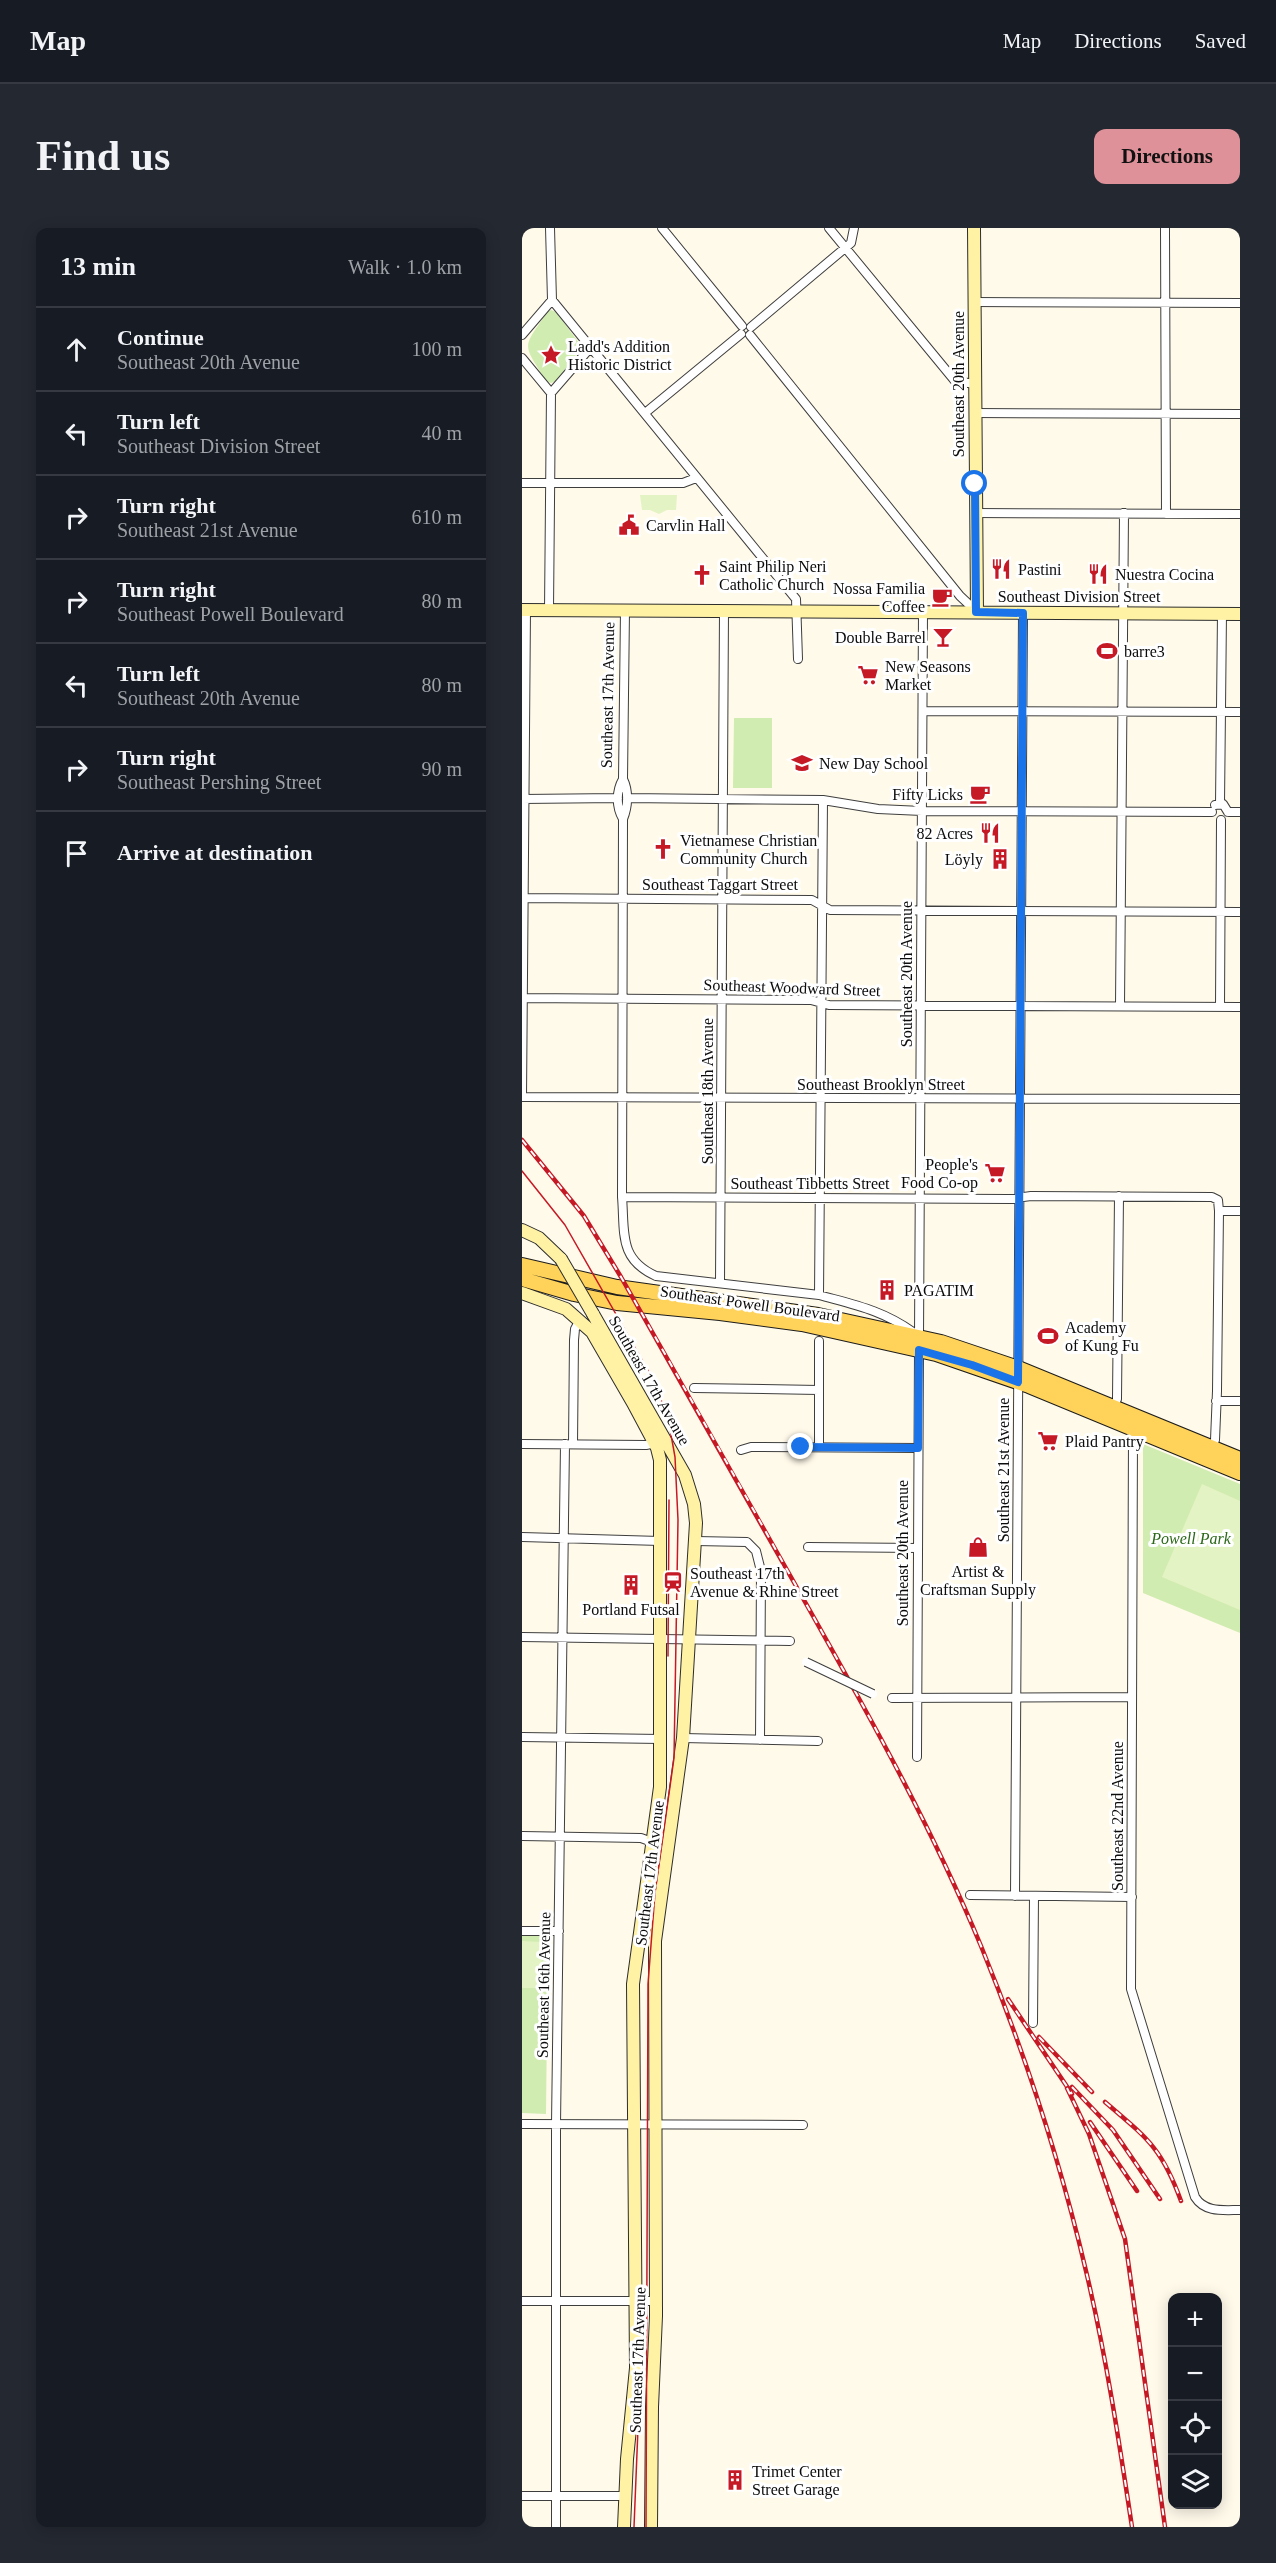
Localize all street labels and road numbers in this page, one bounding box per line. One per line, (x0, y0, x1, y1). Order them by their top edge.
street label: Southeast 20th Avenue (950, 311, 967, 457)
street label: Southeast Division Street (998, 588, 1161, 605)
street label: Southeast 17th Avenue (598, 622, 617, 768)
street label: Southeast Taggart Street (642, 876, 798, 894)
street label: Southeast 20th Avenue (898, 901, 915, 1047)
street label: Southeast Woodward Street (703, 976, 881, 999)
street label: Southeast 18th Avenue (699, 1018, 716, 1164)
street label: Southeast Brooklyn Street (797, 1076, 966, 1094)
street label: Southeast Tibbetts Street (730, 1175, 890, 1192)
street label: Southeast Powell Boulevard (659, 1282, 841, 1325)
street label: Southeast 17th Avenue (606, 1313, 694, 1448)
street label: Southeast 21st Avenue (995, 1398, 1012, 1542)
street label: Southeast 20th Avenue (894, 1480, 911, 1626)
street label: Southeast 22nd Avenue (1109, 1741, 1126, 1891)
street label: Southeast 17th Avenue (632, 1799, 667, 1947)
street label: Southeast 16th Avenue (534, 1912, 553, 2058)
street label: Southeast 17th Avenue (626, 2287, 649, 2433)

